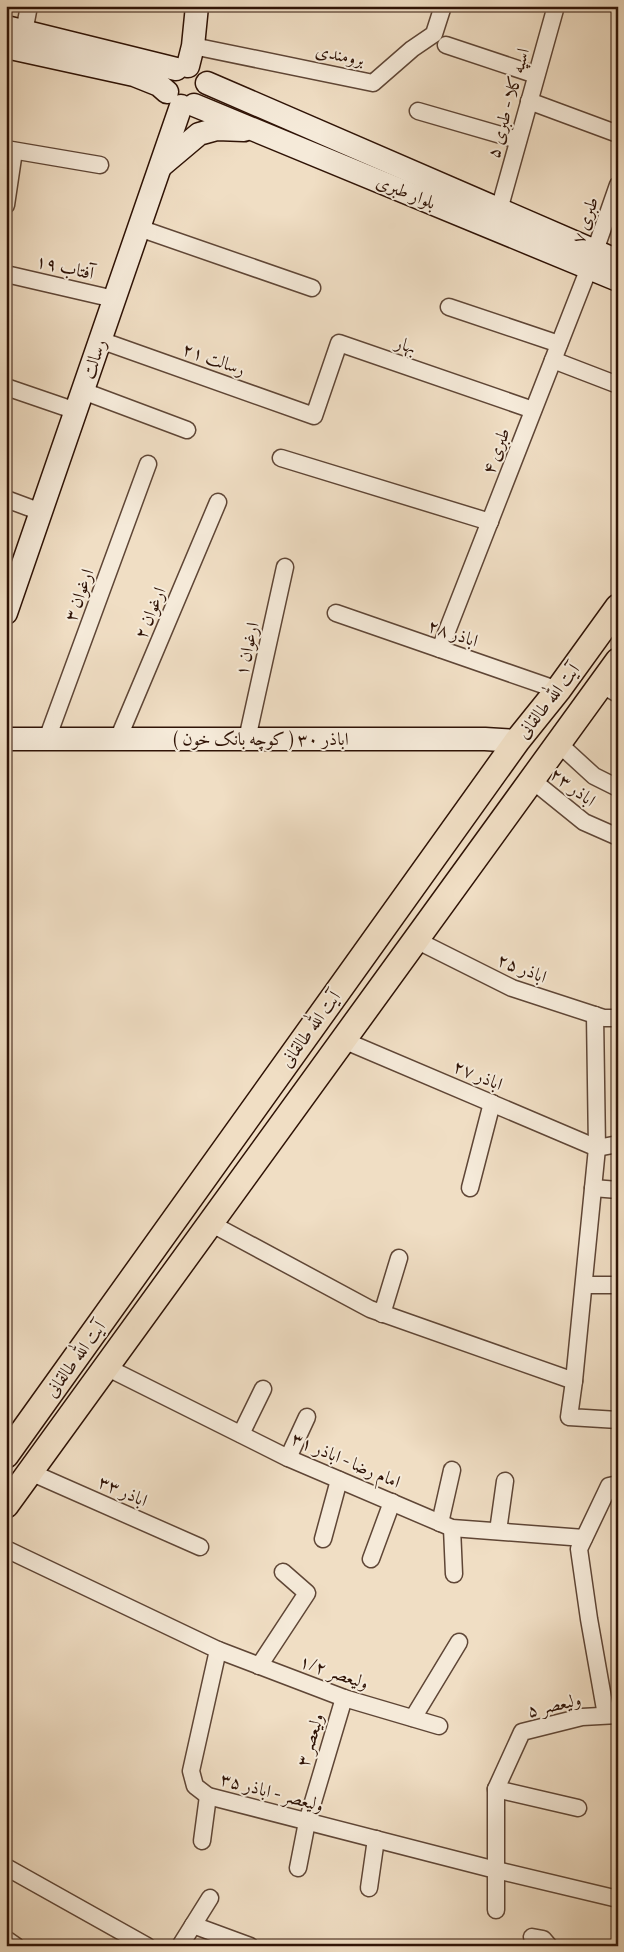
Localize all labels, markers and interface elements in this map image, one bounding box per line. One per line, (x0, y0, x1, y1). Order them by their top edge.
street label: برومندی (313, 39, 366, 74)
street label: اسپه کلا - طبری ۵ (482, 45, 537, 161)
street label: بلوار طبری (372, 170, 439, 217)
street label: طبری ۷ (567, 194, 606, 247)
street label: آفتاب ۱۹ (33, 250, 98, 288)
street label: بهار (390, 331, 419, 362)
street label: رسالت (77, 336, 114, 383)
street label: رسالت ۲۱ (179, 338, 248, 383)
street label: طبری ۴ (477, 425, 518, 478)
street label: ارغوان ۳ (59, 566, 101, 625)
street label: ارغوان ۲ (129, 584, 174, 643)
street label: اباذر ۲۸ (424, 614, 481, 655)
street label: ارغوان ۱ (230, 620, 267, 679)
street label: آیت الله طالقانی (510, 656, 588, 745)
street label: اباذر ۳۰ ( کوچه بانک خون ) (173, 728, 349, 753)
street label: اباذر ۲۳ (544, 763, 600, 814)
street label: اباذر ۲۵ (493, 948, 550, 991)
street label: آیت الله طالقانی (272, 983, 349, 1073)
street label: اباذر ۲۷ (449, 1055, 506, 1098)
street label: آیت الله طالقانی (37, 1313, 114, 1403)
street label: امام رضا - اباذر ۳۱ (286, 1427, 404, 1497)
street label: اباذر ۳۳ (94, 1470, 151, 1514)
street label: ولیعصر ۱/۲ (296, 1650, 371, 1697)
street label: ولیعصر ۵ (525, 1688, 584, 1725)
street label: ولیعصر ۳ (291, 1711, 331, 1770)
street label: ولیعصر - اباذر ۳۵ (217, 1768, 326, 1819)

